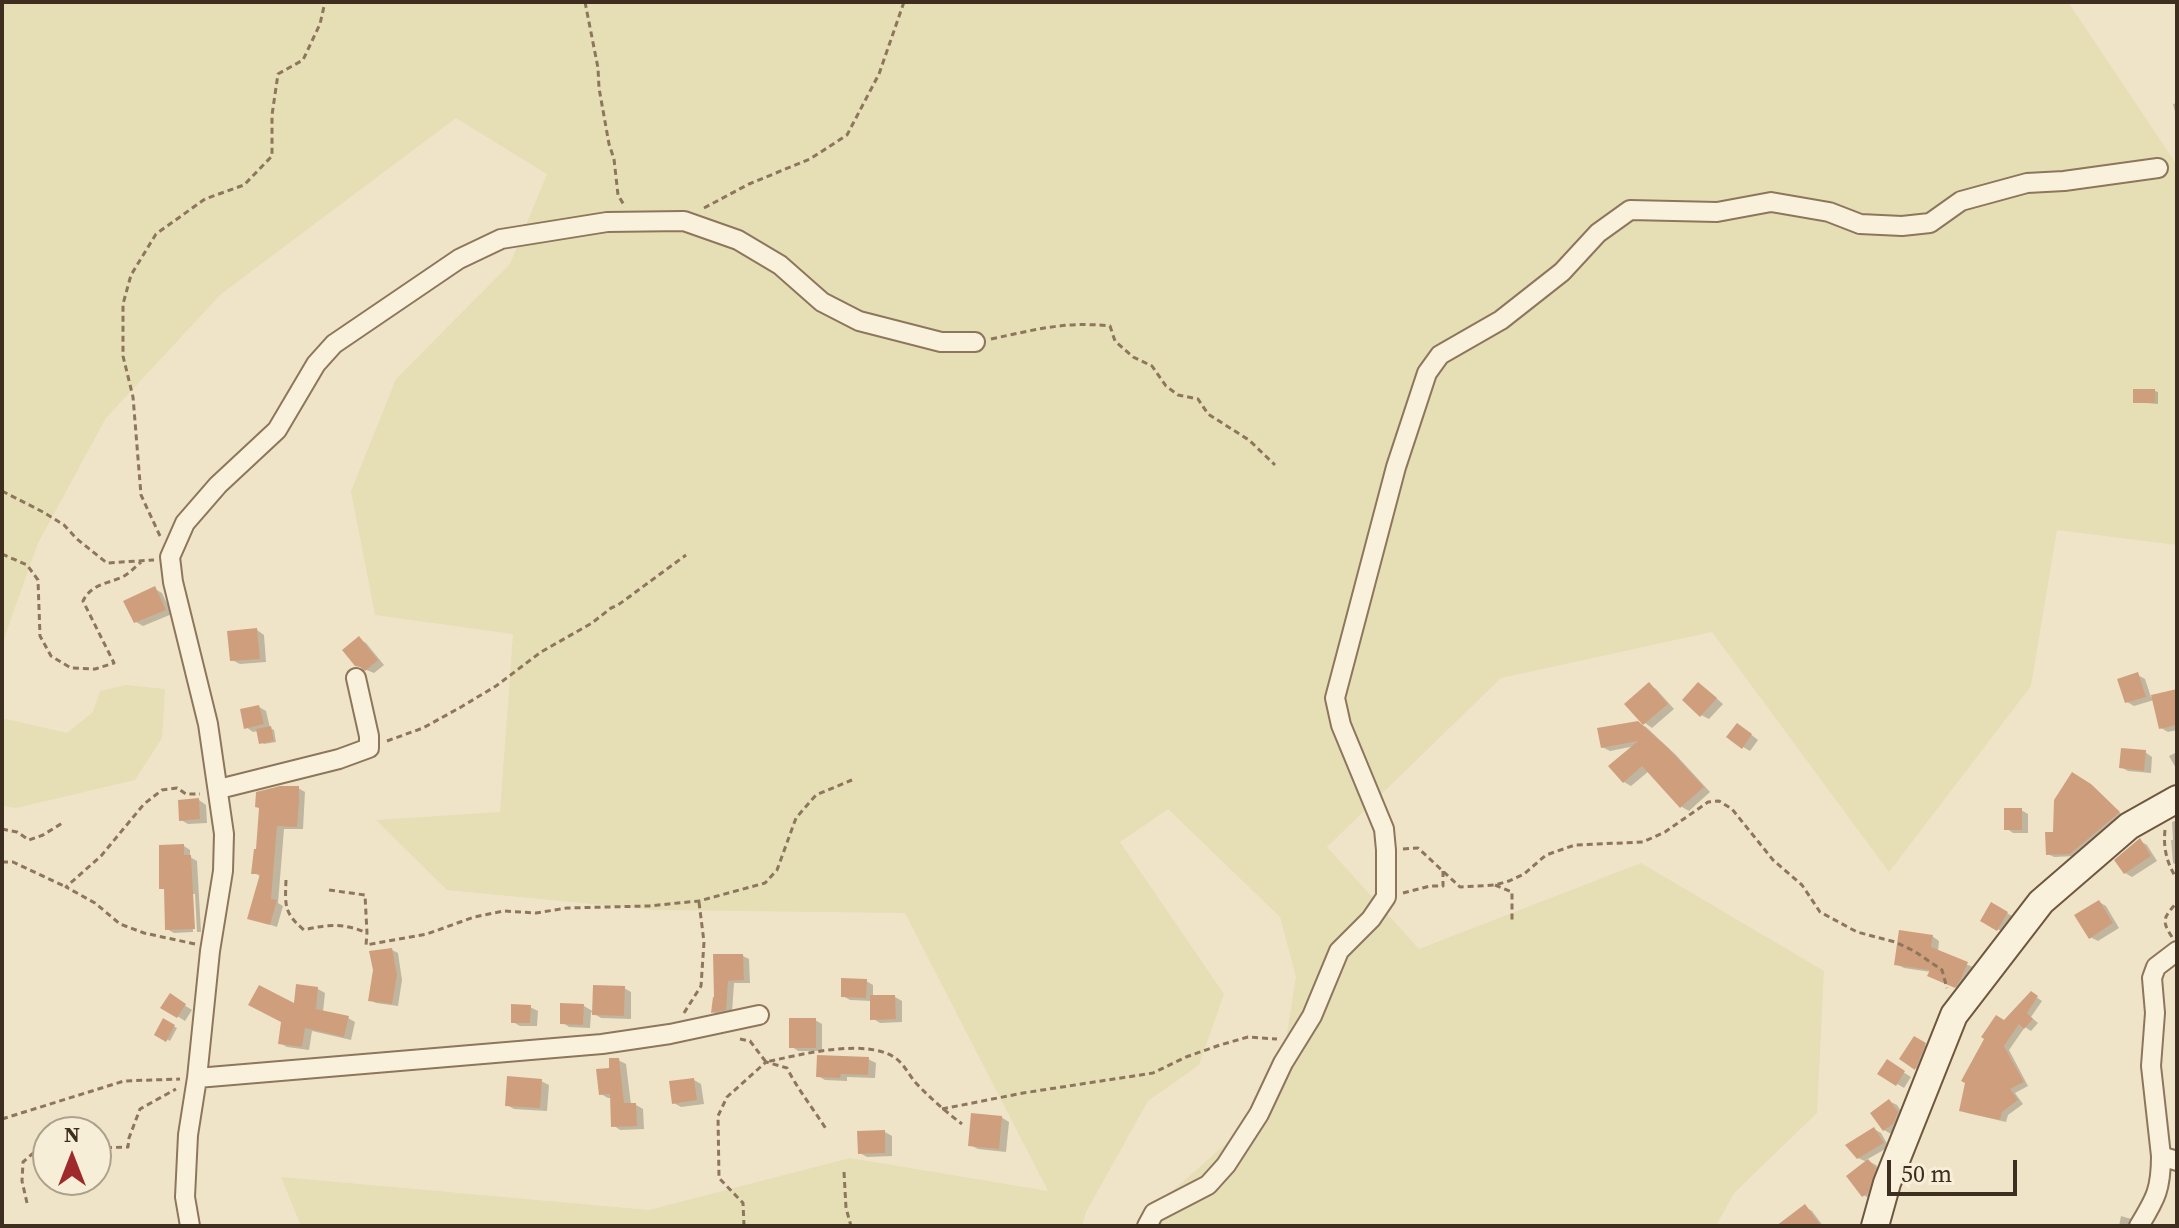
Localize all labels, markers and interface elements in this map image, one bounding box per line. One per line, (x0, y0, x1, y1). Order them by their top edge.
north arrow (32, 1116, 112, 1196)
text: N (64, 1119, 80, 1149)
scale bar (1891, 1144, 2021, 1194)
text: 50 m (1901, 1157, 1952, 1190)

